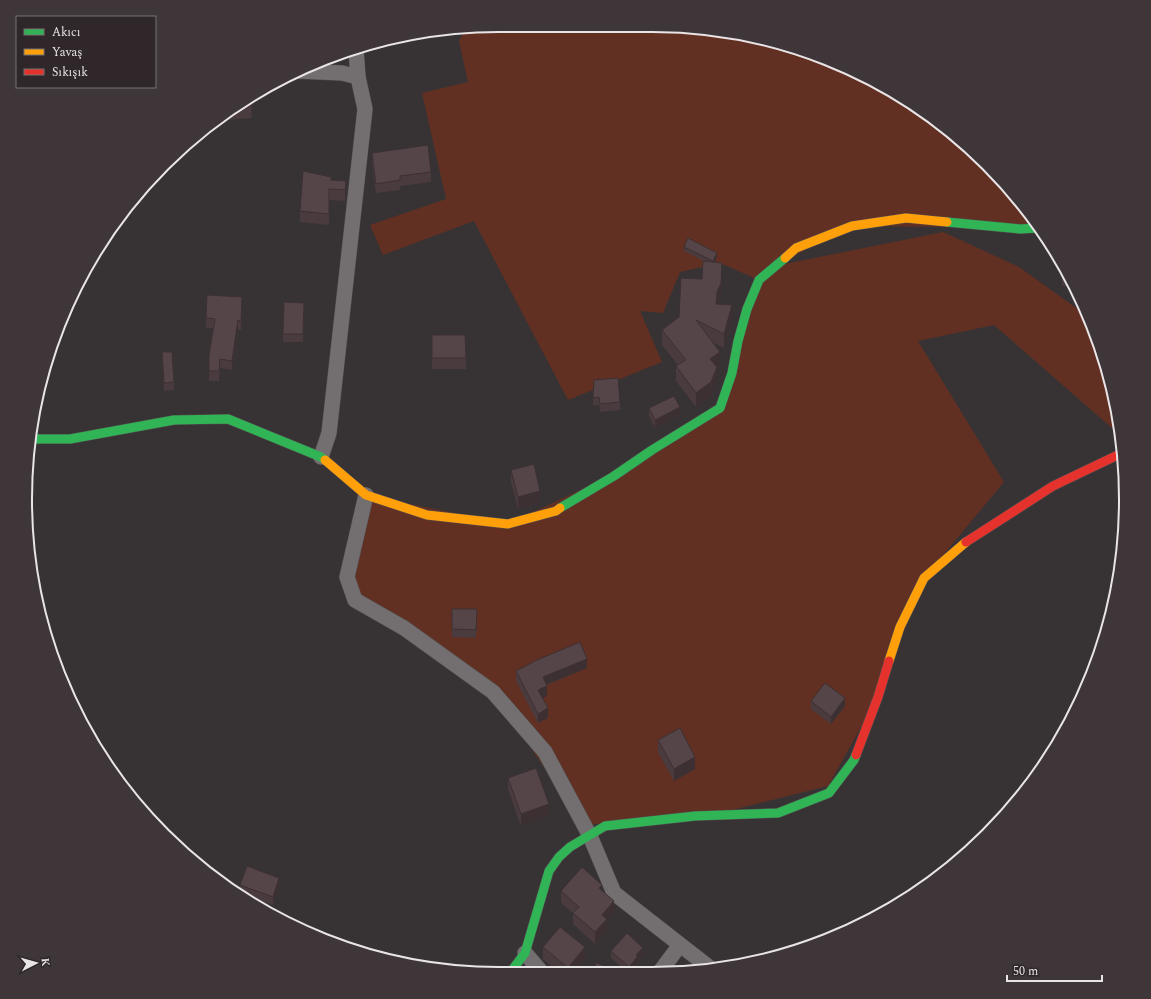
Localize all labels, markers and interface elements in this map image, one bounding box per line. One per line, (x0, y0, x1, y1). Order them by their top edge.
legend (16, 16, 156, 88)
text: Akıcı (52, 23, 81, 42)
text: Yavaş (52, 43, 82, 62)
text: Sıkışık (52, 63, 88, 82)
north arrow (16, 943, 56, 983)
text: K (37, 957, 54, 968)
scale bar (1007, 957, 1102, 983)
text: 50 m (1013, 962, 1038, 981)

